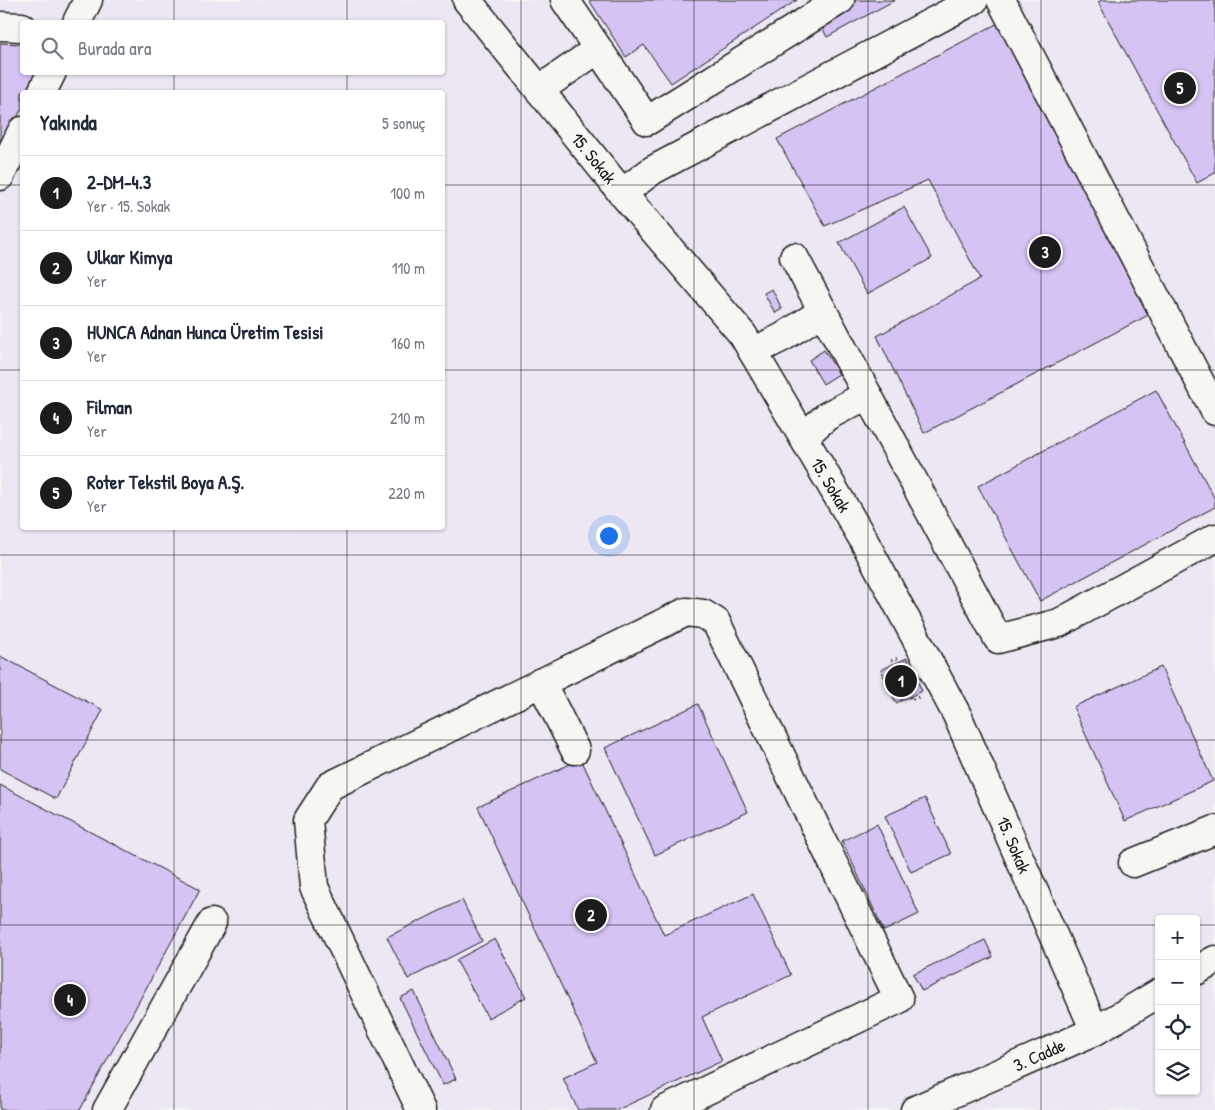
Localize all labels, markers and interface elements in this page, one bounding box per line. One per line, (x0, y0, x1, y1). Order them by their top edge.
search box (20, 20, 445, 75)
icon: search (38, 34, 66, 62)
text: Burada ara (78, 35, 151, 61)
pin: 5 (1164, 69, 1196, 107)
text: Yakında (40, 108, 97, 137)
text: 5 sonuç (382, 112, 425, 134)
street label: 15. Sokak (566, 127, 623, 189)
text: 2-DM-4.3 (87, 169, 151, 195)
text: 1 (53, 182, 59, 204)
text: 100 m (390, 182, 425, 204)
text: Yer · 15. Sokak (87, 195, 170, 217)
pin: 3 (1029, 233, 1061, 271)
text: Ulkar Kimya (87, 244, 172, 270)
text: 2 (52, 257, 60, 279)
text: 110 m (392, 257, 425, 279)
text: Yer (87, 270, 107, 292)
text: HUNCA Adnan Hunca Üretim Tesisi (87, 319, 323, 345)
text: 3 (52, 332, 60, 354)
text: 160 m (391, 332, 425, 354)
text: Yer (87, 345, 107, 367)
text: Filman (87, 394, 132, 420)
text: 4 (53, 407, 59, 429)
text: 210 m (390, 407, 425, 429)
text: Yer (87, 420, 107, 442)
street label: 15. Sokak (805, 453, 857, 517)
text: Roter Tekstil Boya A.Ş. (87, 469, 244, 495)
text: 5 (53, 482, 59, 504)
text: 220 m (388, 482, 425, 504)
text: Yer (87, 495, 107, 517)
your location (596, 523, 622, 549)
pin: 1 (885, 662, 917, 700)
street label: 15. Sokak (991, 813, 1037, 878)
pin: 2 (575, 896, 607, 934)
map controls (1155, 915, 1200, 1095)
button: + (1155, 915, 1200, 960)
button: − (1155, 960, 1200, 1005)
pin: 4 (54, 981, 86, 1019)
button: locate (1155, 1005, 1200, 1050)
street label: 3. Cadde (1009, 1033, 1069, 1077)
button: layers (1155, 1050, 1200, 1095)

